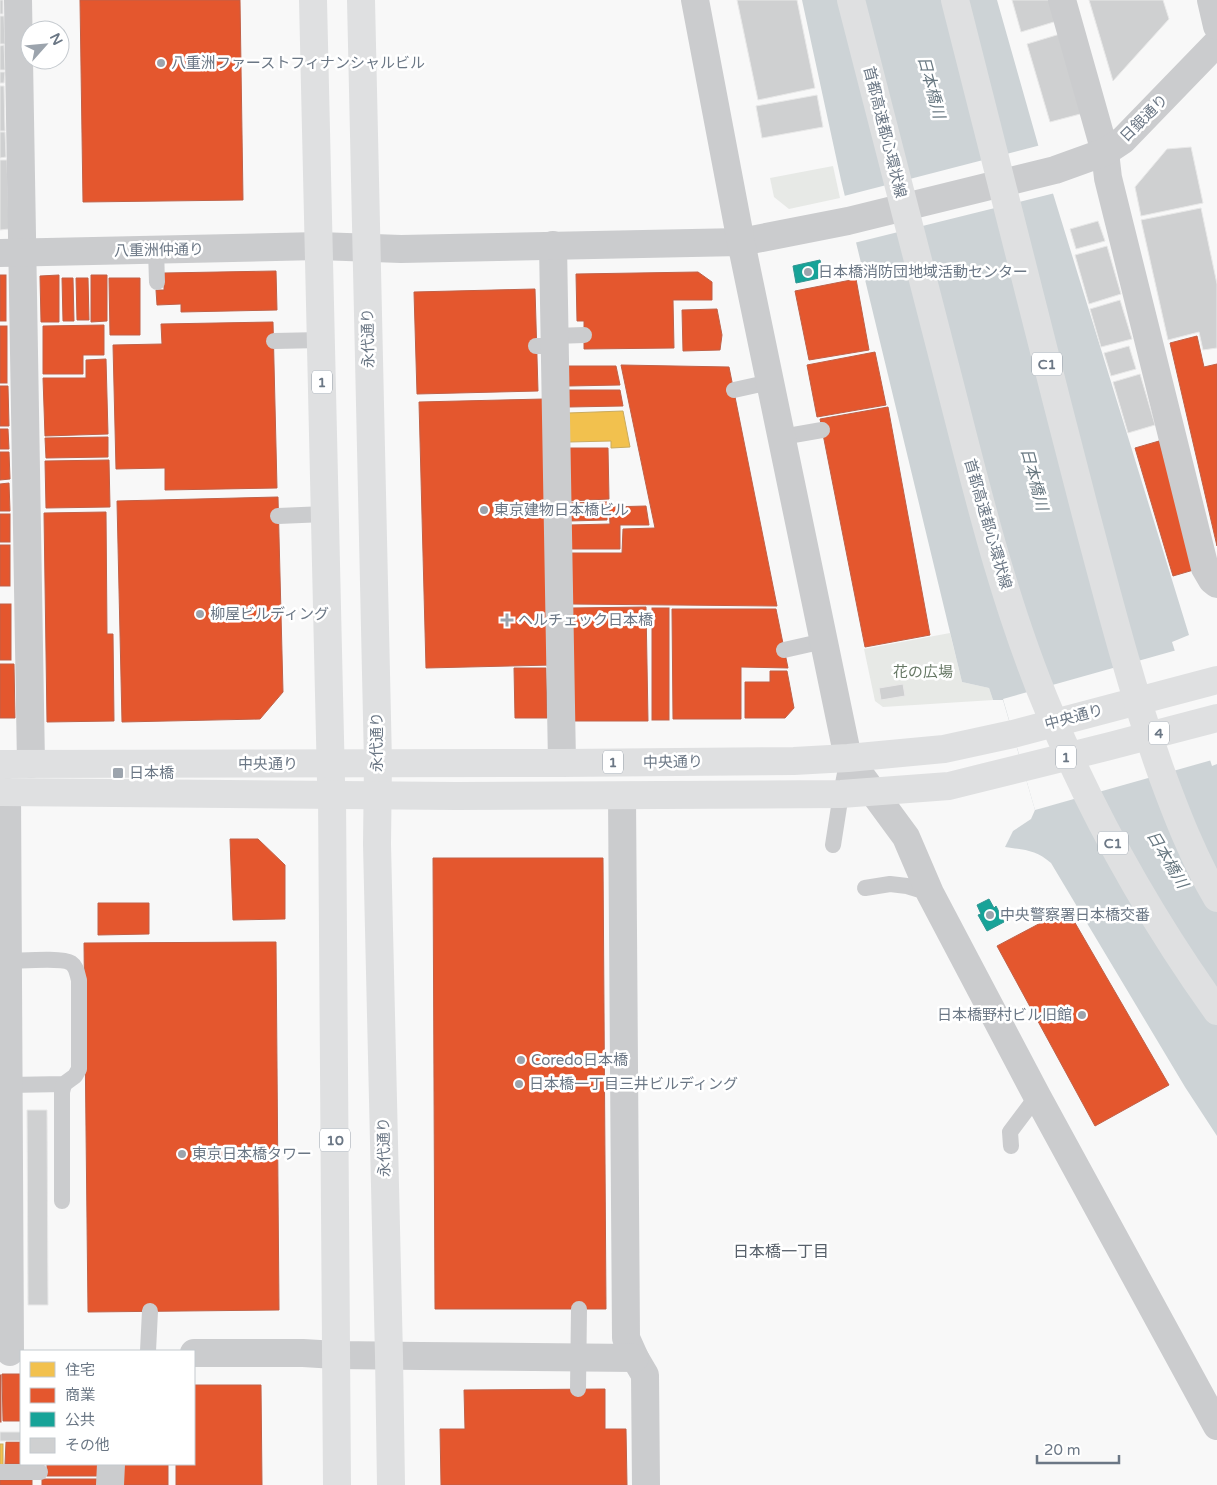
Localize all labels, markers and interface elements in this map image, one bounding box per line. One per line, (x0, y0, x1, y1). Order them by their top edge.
north arrow (20, 20, 70, 70)
text: N (46, 30, 66, 48)
place label: 八重洲ファーストフィナンシャルビル (171, 54, 425, 72)
water label: 日本橋川 (913, 54, 949, 123)
marker: 八重洲ファーストフィナンシャルビル (155, 57, 167, 69)
street label: 首都高速都心環状線 (860, 64, 910, 200)
street label: 日銀通り (1116, 90, 1172, 146)
street label: 八重洲仲通り (114, 240, 204, 260)
place label: 日本橋消防団地域活動センター (818, 263, 1028, 281)
marker: 日本橋消防団地域活動センター (802, 266, 814, 278)
street label: 永代通り (358, 308, 378, 368)
road number: C1 (1032, 352, 1062, 376)
road number: 1 (312, 371, 332, 394)
water label: 日本橋川 (1016, 446, 1052, 515)
street label: 首都高速都心環状線 (961, 457, 1015, 591)
place label: 東京建物日本橋ビル (494, 501, 629, 519)
marker: 東京建物日本橋ビル (478, 504, 490, 516)
place label: 柳屋ビルディング (210, 605, 329, 623)
marker: 柳屋ビルディング (194, 608, 206, 620)
place label: ヘルチェック日本橋 (518, 611, 653, 629)
marker: ヘルチェック日本橋 (500, 613, 514, 627)
park label: 花の広場 (893, 663, 953, 681)
street label: 中央通り (1043, 701, 1105, 733)
street label: 永代通り (368, 712, 386, 772)
road number: 4 (1149, 721, 1169, 744)
road number: 1 (1056, 746, 1076, 769)
road number: 1 (603, 750, 623, 774)
street label: 中央通り (643, 752, 703, 772)
street label: 中央通り (238, 755, 298, 773)
place label: 日本橋 (129, 764, 174, 782)
marker: 日本橋 (111, 766, 125, 780)
water label: 日本橋川 (1142, 827, 1193, 894)
road number: C1 (1098, 831, 1128, 854)
place label: 中央警察署日本橋交番 (1000, 906, 1150, 924)
marker: 中央警察署日本橋交番 (984, 909, 996, 921)
place label: 日本橋野村ビル旧館 (937, 1006, 1072, 1024)
marker: 日本橋野村ビル旧館 (1076, 1009, 1088, 1021)
place label: Coredo日本橋 (531, 1051, 628, 1069)
marker: Coredo日本橋 (515, 1054, 527, 1066)
place label: 日本橋一丁目三井ビルディング (529, 1075, 738, 1093)
marker: 日本橋一丁目三井ビルディング (513, 1078, 525, 1090)
street label: 永代通り (374, 1117, 394, 1177)
road number: 10 (320, 1128, 350, 1152)
place label: 東京日本橋タワー (192, 1145, 312, 1163)
marker: 東京日本橋タワー (176, 1148, 188, 1160)
district label: 日本橋一丁目 (733, 1242, 829, 1262)
legend (20, 1350, 195, 1465)
text: 住宅 (65, 1361, 95, 1379)
text: 商業 (65, 1386, 95, 1404)
text: 公共 (65, 1411, 95, 1429)
scale bar (1037, 1432, 1120, 1464)
text: その他 (65, 1436, 110, 1454)
text: 20 m (1044, 1441, 1081, 1459)

